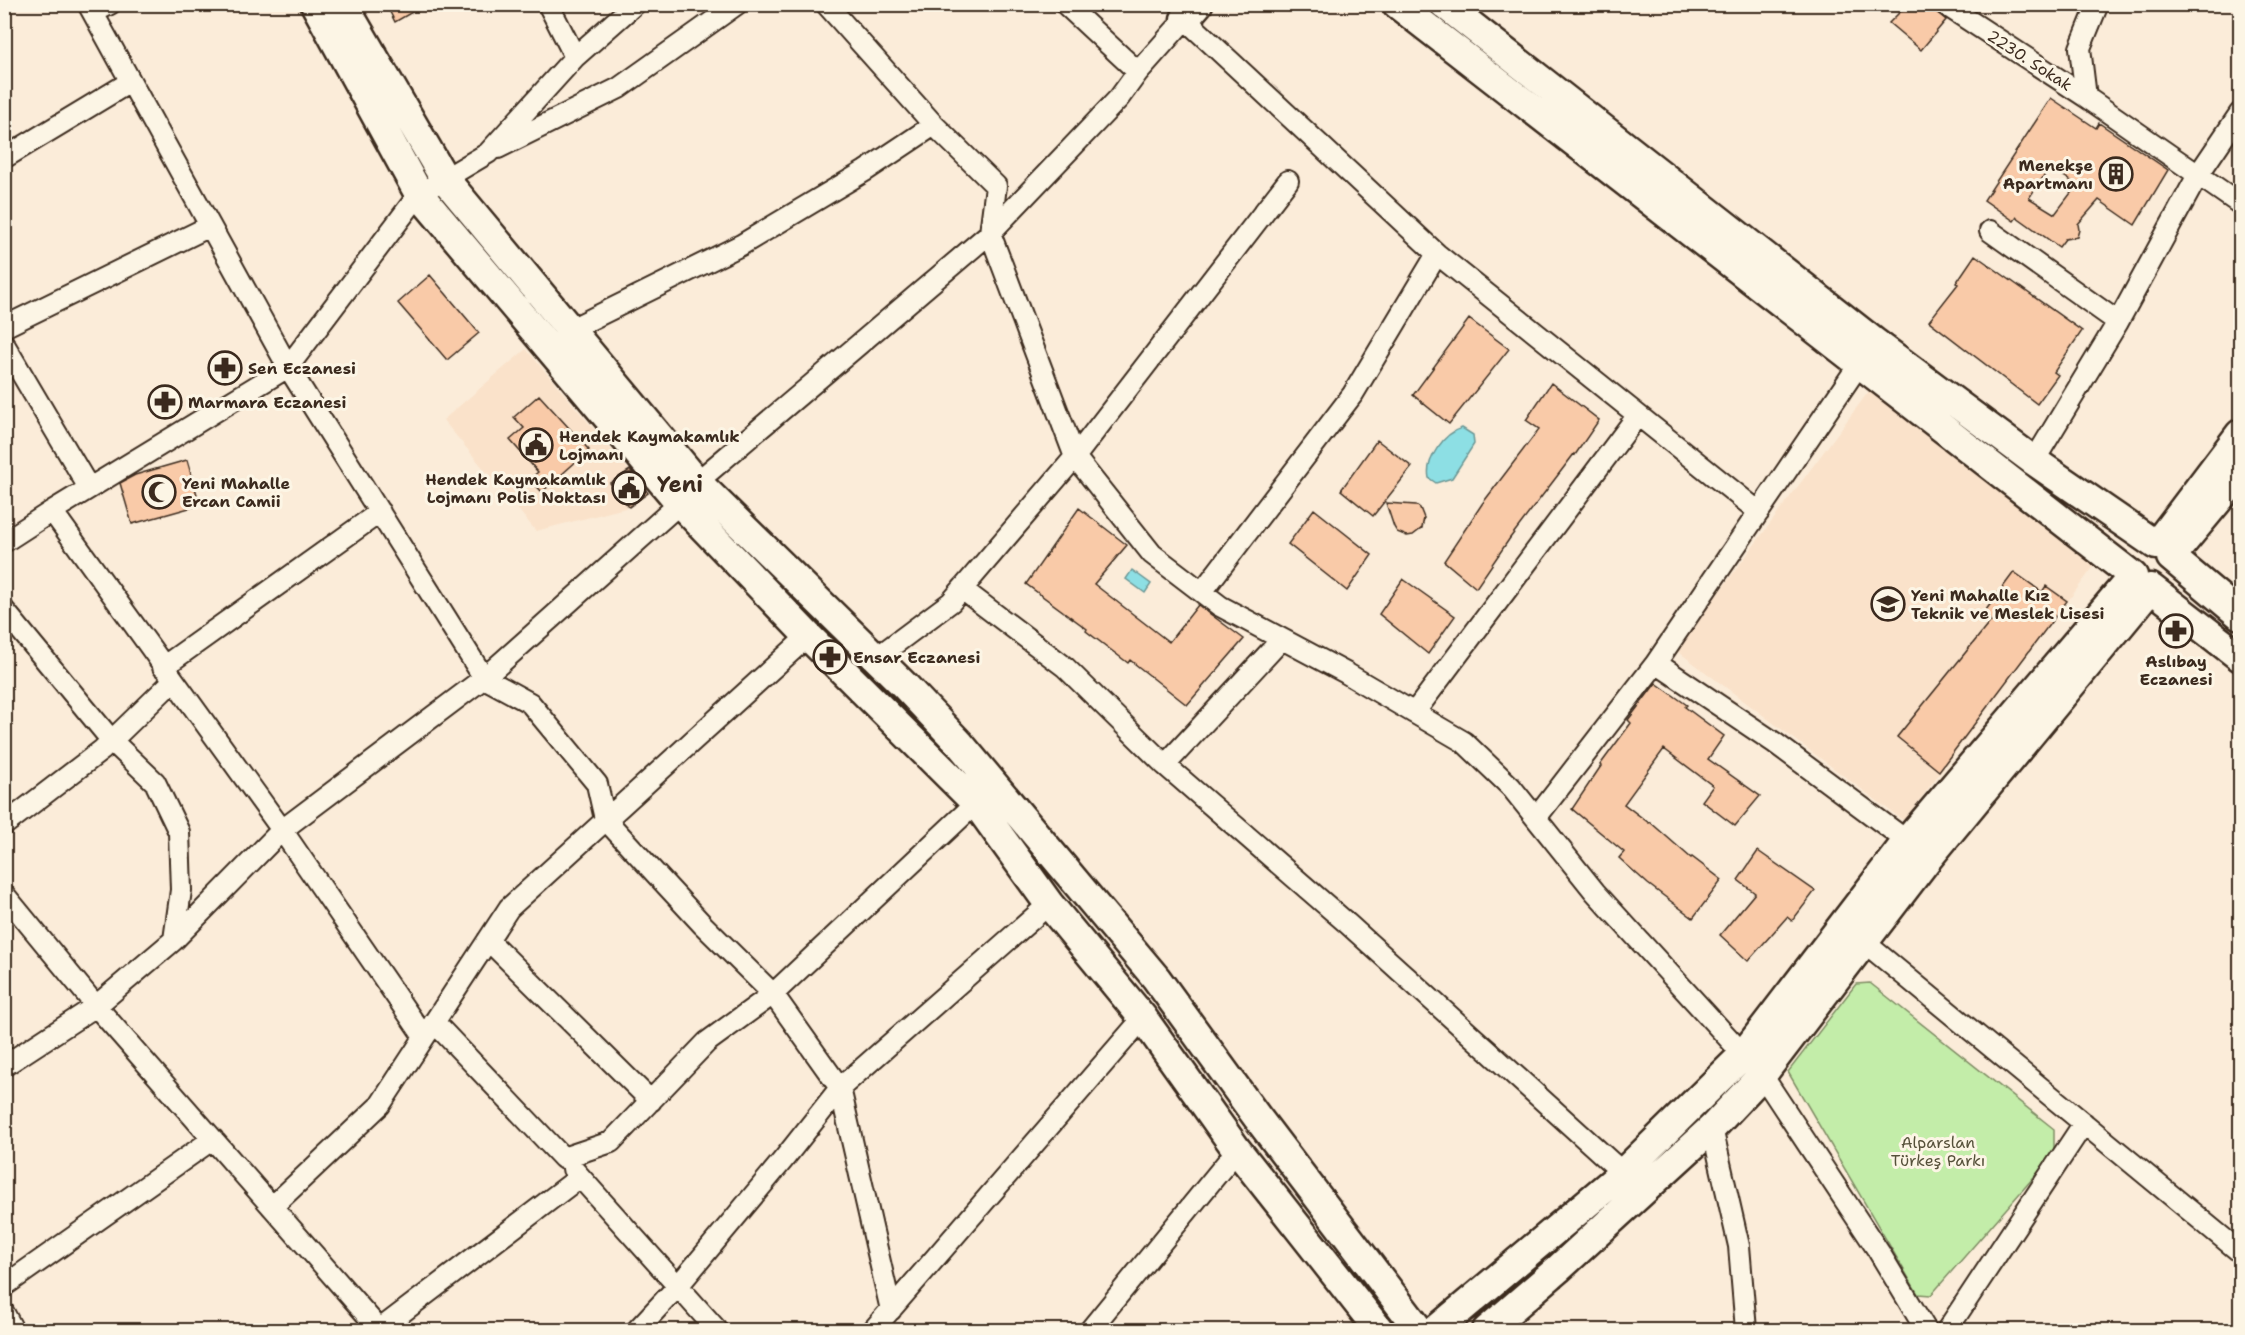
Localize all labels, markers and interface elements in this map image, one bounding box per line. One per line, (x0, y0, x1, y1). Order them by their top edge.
street label: 2230. Sokak (1983, 25, 2076, 96)
place label: Menekşe Apartmanı (2003, 155, 2093, 194)
building icon: Menekşe Apartmanı (2098, 156, 2134, 192)
pharmacy icon: Sen Eczanesi (207, 350, 243, 386)
place label: Sen Eczanesi (248, 358, 356, 379)
pharmacy icon: Marmara Eczanesi (147, 384, 183, 420)
place label: Marmara Eczanesi (188, 392, 346, 413)
place label: Hendek Kaymakamlık Lojmanı (559, 426, 740, 465)
public building icon: Hendek Kaymakamlık Lojmanı (518, 427, 554, 463)
place label: Hendek Kaymakamlık Lojmanı Polis Noktası (425, 469, 606, 508)
public building icon: Hendek Kaymakamlık Lojmanı Polis Noktası (611, 470, 647, 506)
district label: Yeni (657, 470, 703, 499)
place label: Yeni Mahalle Ercan Camii (182, 473, 291, 512)
mosque icon: Yeni Mahalle Ercan Camii (141, 474, 177, 510)
place label: Yeni Mahalle Kız Teknik ve Meslek Lisesi (1911, 585, 2104, 624)
school or university icon: Yeni Mahalle Kız Teknik ve Meslek Lisesi (1870, 586, 1906, 622)
pharmacy icon: Aslıbay Eczanesi (2158, 613, 2194, 649)
pharmacy icon: Ensar Eczanesi (812, 639, 848, 675)
place label: Ensar Eczanesi (853, 647, 980, 668)
place label: Aslıbay Eczanesi (2139, 651, 2213, 690)
park label: Alparslan Türkeş Parkı (1891, 1132, 1985, 1171)

